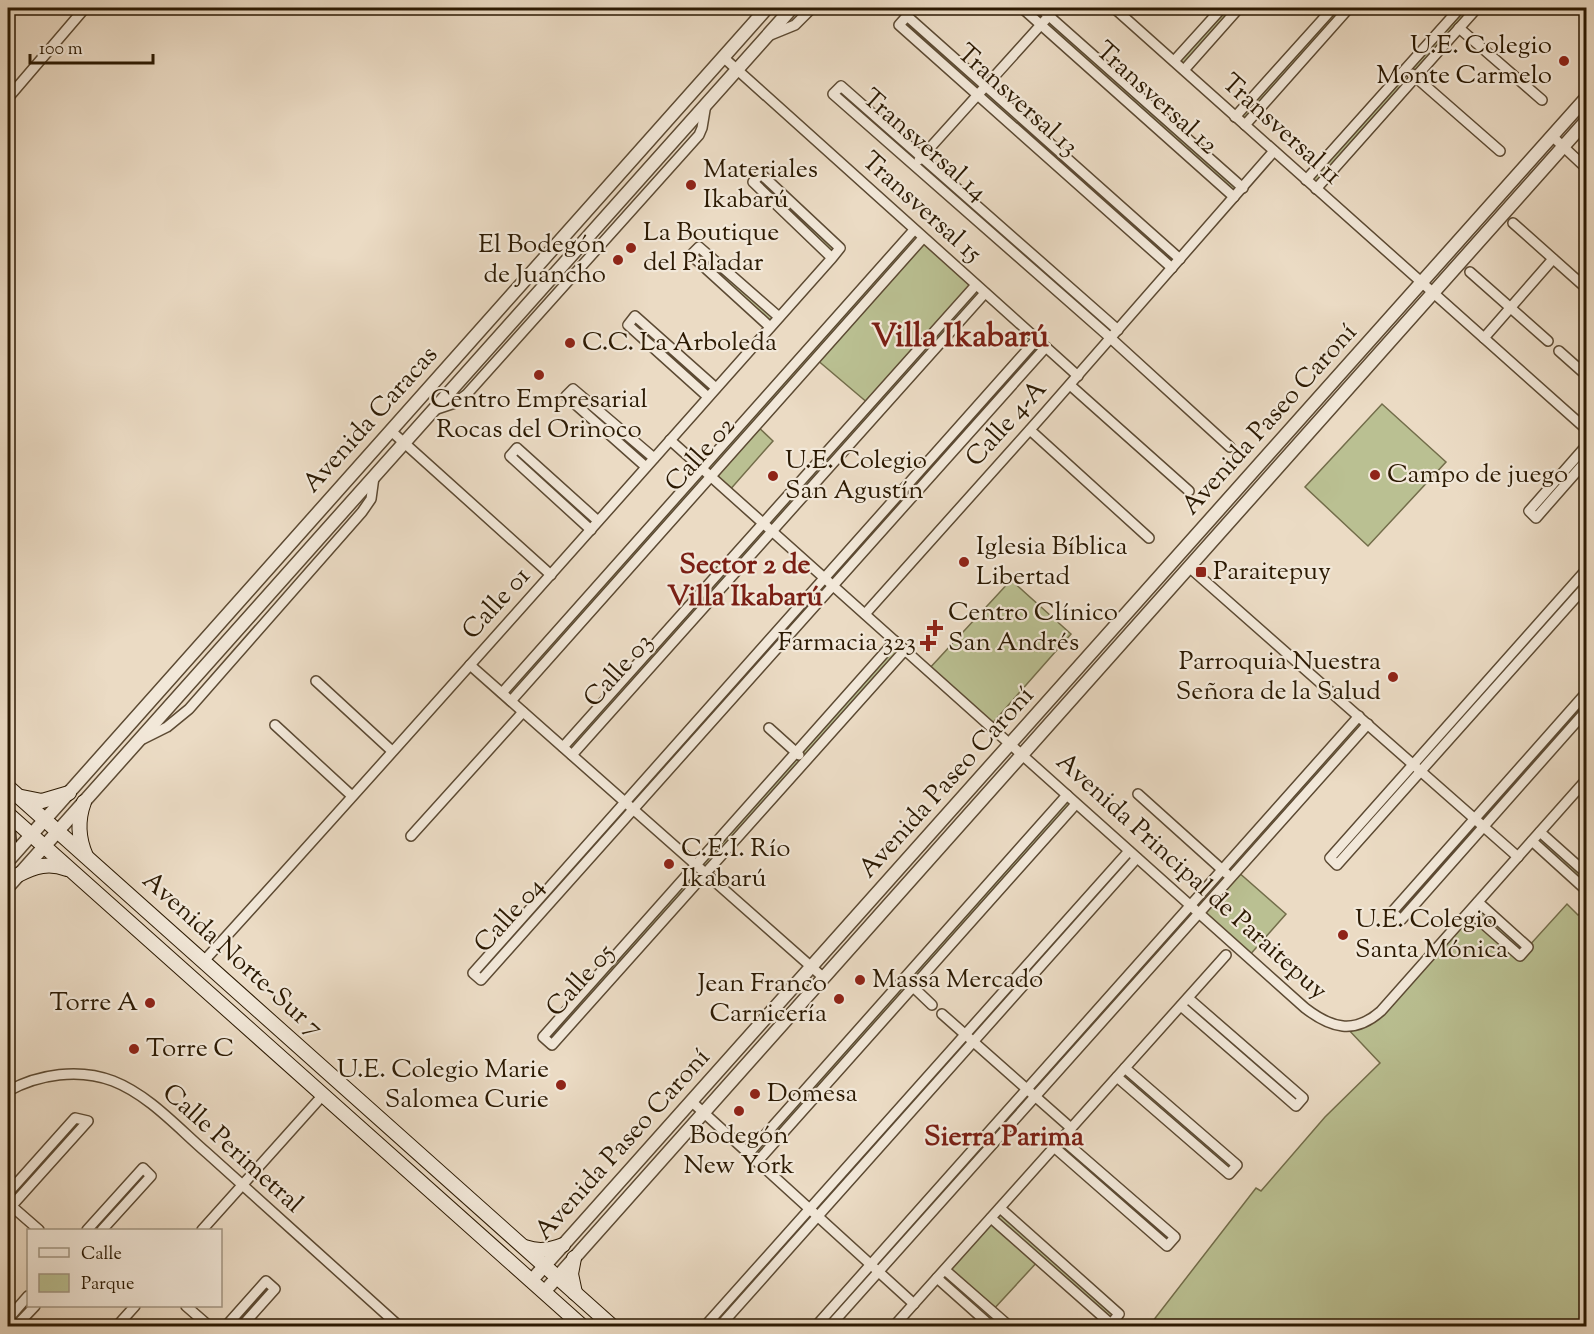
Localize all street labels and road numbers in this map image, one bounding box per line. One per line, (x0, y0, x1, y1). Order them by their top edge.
street label: Transversal 12 (1086, 34, 1226, 164)
street label: Transversal 13 (948, 36, 1086, 166)
street label: Transversal 11 (1213, 66, 1349, 194)
street label: Transversal 14 (853, 81, 995, 211)
street label: Transversal 15 (853, 144, 989, 272)
street label: Avenida Paseo Caroní (1174, 316, 1366, 524)
street label: Avenida Caracas (295, 338, 447, 502)
street label: Calle 4-A (958, 372, 1056, 476)
street label: Calle 02 (657, 409, 745, 501)
street label: Calle 01 (454, 559, 540, 649)
street label: Calle 03 (576, 626, 662, 716)
street label: Avenida Paseo Caroní (851, 679, 1043, 887)
street label: Avenida Principal de Paraitepuy (1047, 745, 1335, 1009)
street label: Avenida Norte-Sur 7 (133, 863, 331, 1047)
street label: Calle 04 (466, 870, 554, 962)
street label: Calle 05 (538, 936, 624, 1026)
street label: Avenida Paseo Caroní (527, 1041, 719, 1249)
street label: Calle Perimetral (153, 1076, 311, 1222)

